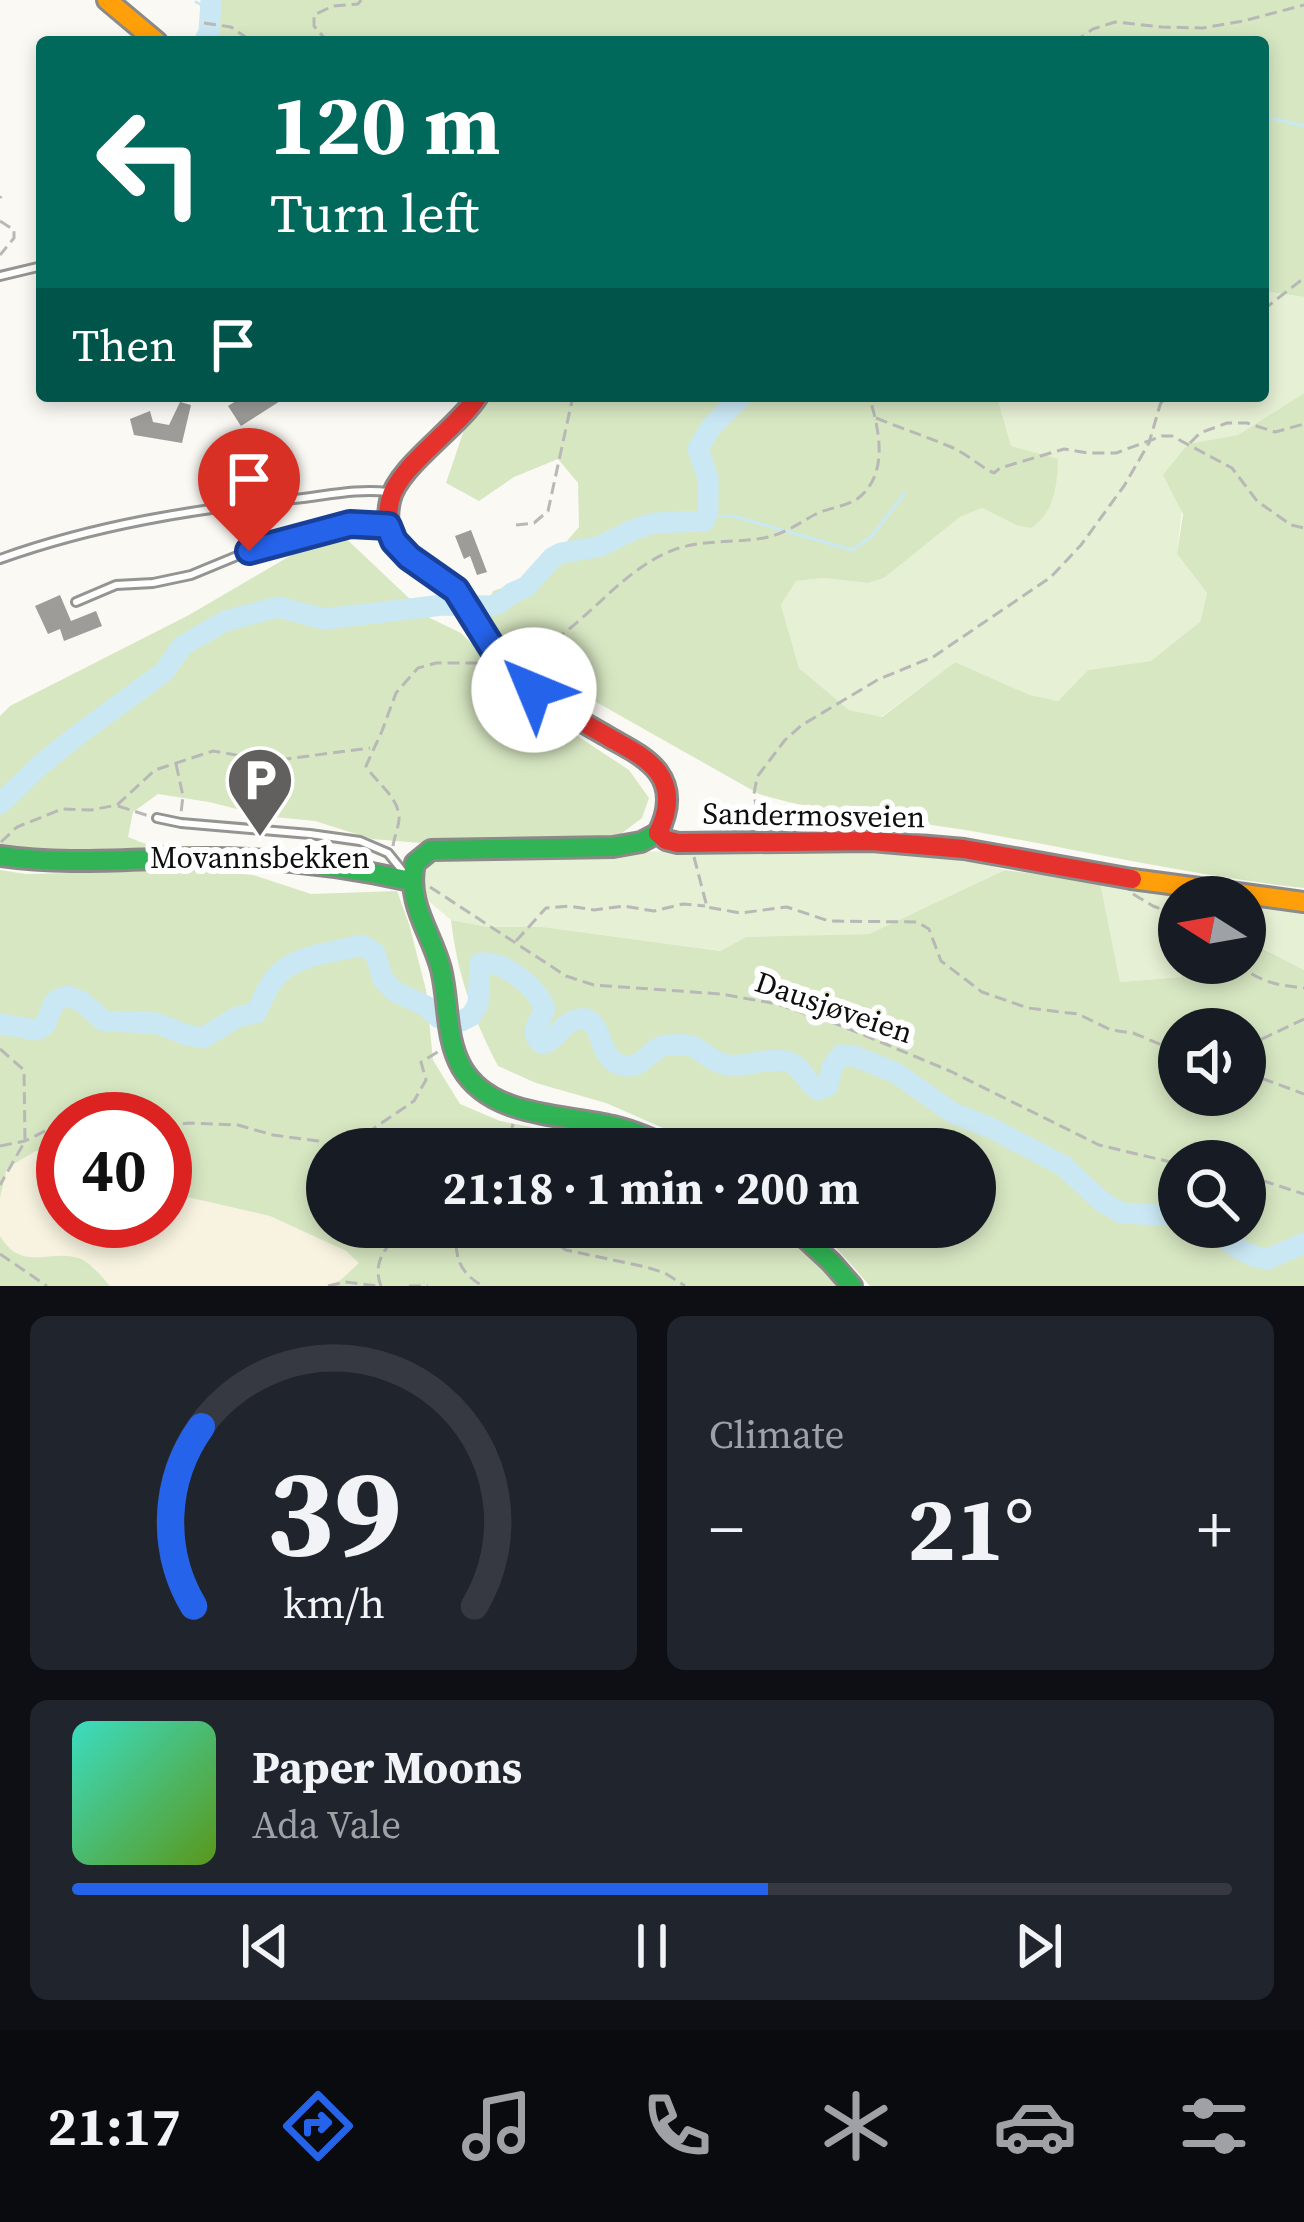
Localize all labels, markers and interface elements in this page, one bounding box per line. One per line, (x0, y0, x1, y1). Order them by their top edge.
text: 120 m (270, 67, 501, 182)
icon: left (72, 84, 228, 240)
text: Turn left (270, 176, 479, 250)
icon: arrive (200, 312, 266, 378)
text: Then (72, 314, 176, 376)
pin (198, 428, 300, 551)
icon: arrive (216, 446, 282, 512)
position arrow (471, 627, 597, 753)
parking icon: Movannsbekken (225, 745, 295, 839)
street label: Sandermosveien (702, 793, 926, 837)
place label: Movannsbekken (150, 837, 370, 878)
north arrow (1158, 876, 1266, 984)
map controls (1158, 876, 1266, 1248)
street label: Dausjøveien (750, 961, 918, 1053)
button: sound (1158, 1008, 1266, 1116)
speed limit sign: 40 (36, 1092, 192, 1248)
button: search (1158, 1140, 1266, 1248)
text: 21:18 · 1 min · 200 m (443, 1157, 859, 1219)
text: Climate (709, 1408, 844, 1461)
text: 39 (266, 1426, 401, 1597)
text: 21° (907, 1467, 1034, 1590)
text: − (709, 1484, 744, 1574)
text: + (1197, 1484, 1232, 1574)
text: km/h (282, 1574, 385, 1632)
text: Paper Moons (252, 1736, 522, 1798)
text: Ada Vale (252, 1798, 401, 1851)
icon: previous (232, 1913, 298, 1979)
icon: pause (619, 1913, 685, 1979)
icon: next (1006, 1913, 1072, 1979)
icon: directions (276, 2084, 360, 2168)
icon: music (455, 2084, 539, 2168)
icon: phone (635, 2084, 719, 2168)
icon: climate (814, 2084, 898, 2168)
icon: car (993, 2084, 1077, 2168)
icon: filters (1172, 2084, 1256, 2168)
text: 21:17 (48, 2089, 181, 2163)

